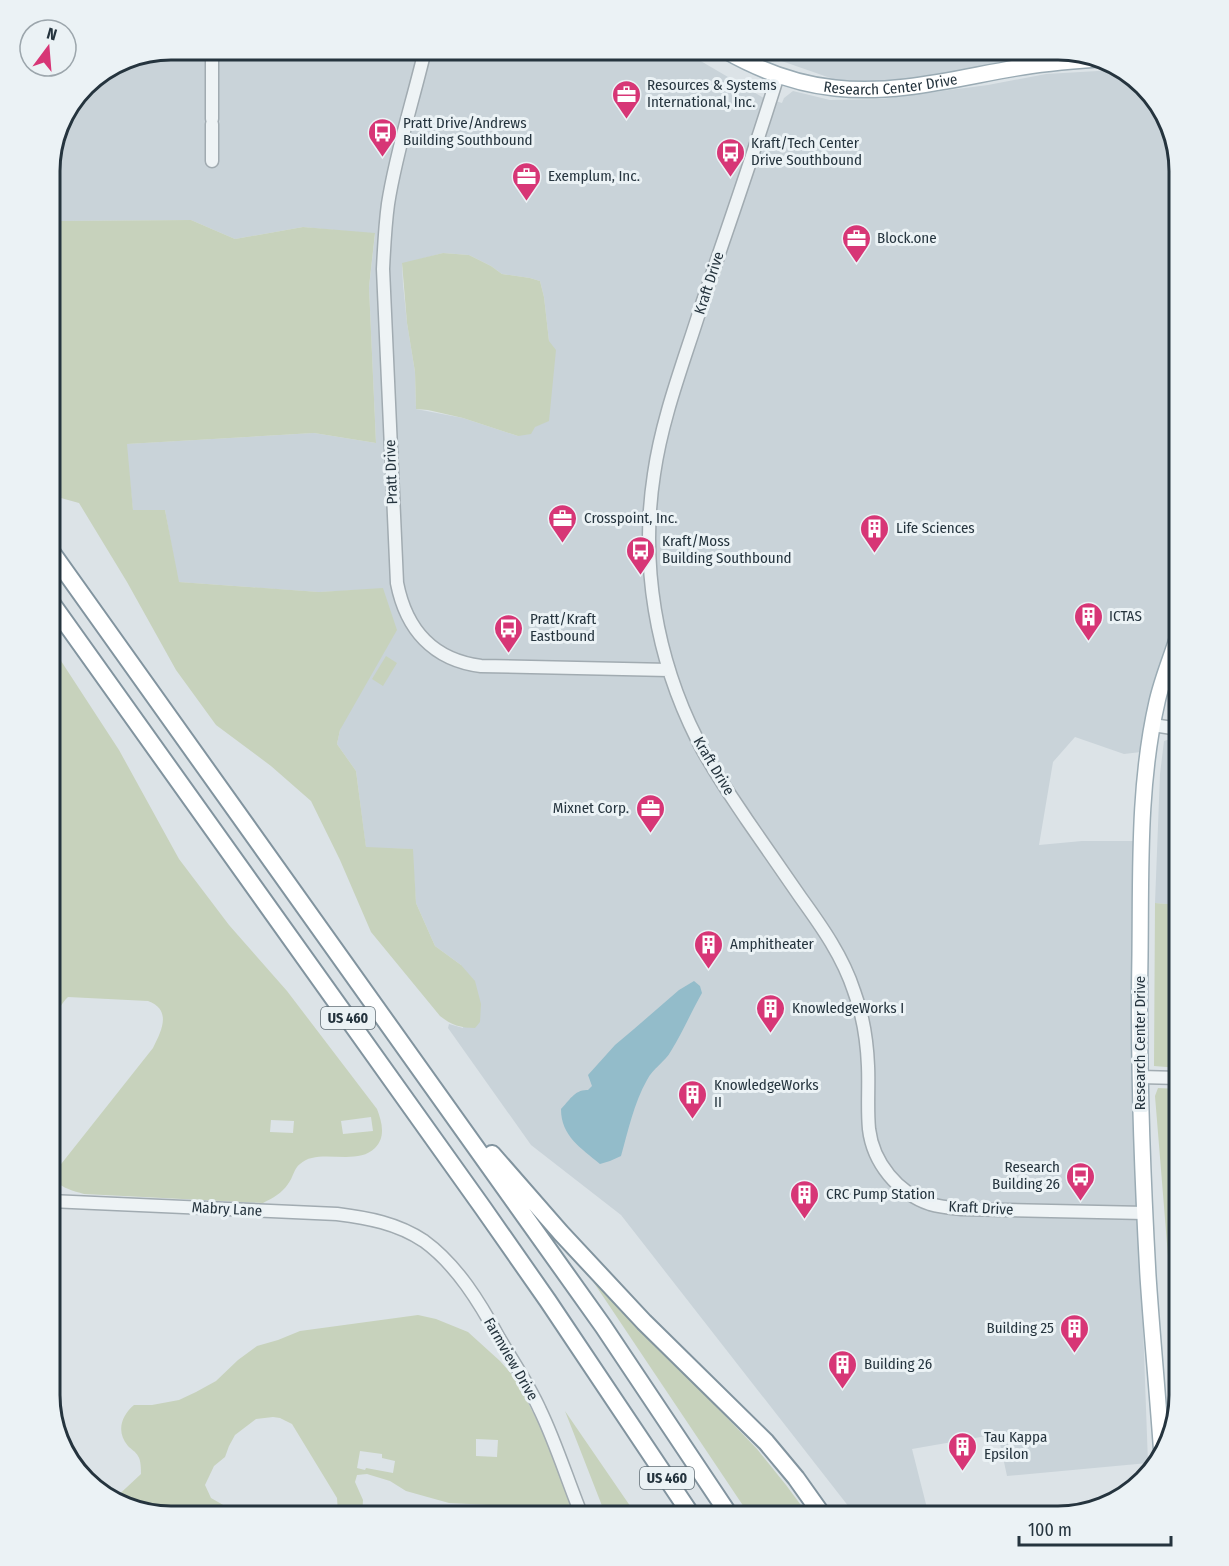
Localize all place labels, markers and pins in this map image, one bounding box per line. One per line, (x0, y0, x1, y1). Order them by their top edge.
place label: Resources & Systems International, Inc. (647, 76, 777, 111)
office icon: Resources & Systems International, Inc. (610, 78, 642, 120)
place label: Pratt Drive/Andrews Building Southbound (403, 114, 533, 149)
bus stop icon: Pratt Drive/Andrews Building Southbound (366, 116, 398, 158)
place label: Kraft/Tech Center Drive Southbound (751, 134, 862, 169)
bus stop icon: Kraft/Tech Center Drive Southbound (714, 136, 746, 178)
office icon: Exemplum, Inc. (511, 160, 543, 202)
place label: Exemplum, Inc. (548, 167, 640, 185)
office icon: Block.one (840, 222, 872, 264)
place label: Block.one (877, 229, 937, 247)
office icon: Crosspoint, Inc. (547, 502, 579, 544)
place label: Crosspoint, Inc. (584, 509, 678, 527)
building icon: Life Sciences (859, 512, 891, 554)
place label: Life Sciences (896, 519, 975, 537)
place label: Kraft/Moss Building Southbound (662, 532, 792, 567)
bus stop icon: Kraft/Moss Building Southbound (625, 534, 657, 576)
building icon: ICTAS (1072, 600, 1104, 642)
place label: ICTAS (1109, 607, 1142, 625)
place label: Pratt/Kraft Eastbound (530, 610, 596, 645)
bus stop icon: Pratt/Kraft Eastbound (493, 612, 525, 654)
office icon: Mixnet Corp. (634, 792, 666, 834)
place label: Mixnet Corp. (553, 799, 629, 817)
building icon: Amphitheater (693, 928, 725, 970)
place label: Amphitheater (730, 935, 815, 953)
building icon: KnowledgeWorks I (755, 992, 787, 1034)
place label: KnowledgeWorks I (792, 999, 904, 1017)
place label: KnowledgeWorks II (714, 1076, 819, 1111)
building icon: KnowledgeWorks II (677, 1078, 709, 1120)
place label: Research Building 26 (992, 1158, 1060, 1193)
bus stop icon: Research Building 26 (1065, 1160, 1097, 1202)
building icon: CRC Pump Station (789, 1178, 821, 1220)
place label: CRC Pump Station (826, 1185, 935, 1203)
building icon: Building 25 (1059, 1312, 1091, 1354)
place label: Building 25 (986, 1319, 1054, 1337)
building icon: Building 26 (827, 1348, 859, 1390)
place label: Building 26 (864, 1355, 932, 1373)
place label: Tau Kappa Epsilon (984, 1428, 1047, 1463)
building icon: Tau Kappa Epsilon (947, 1430, 979, 1472)

